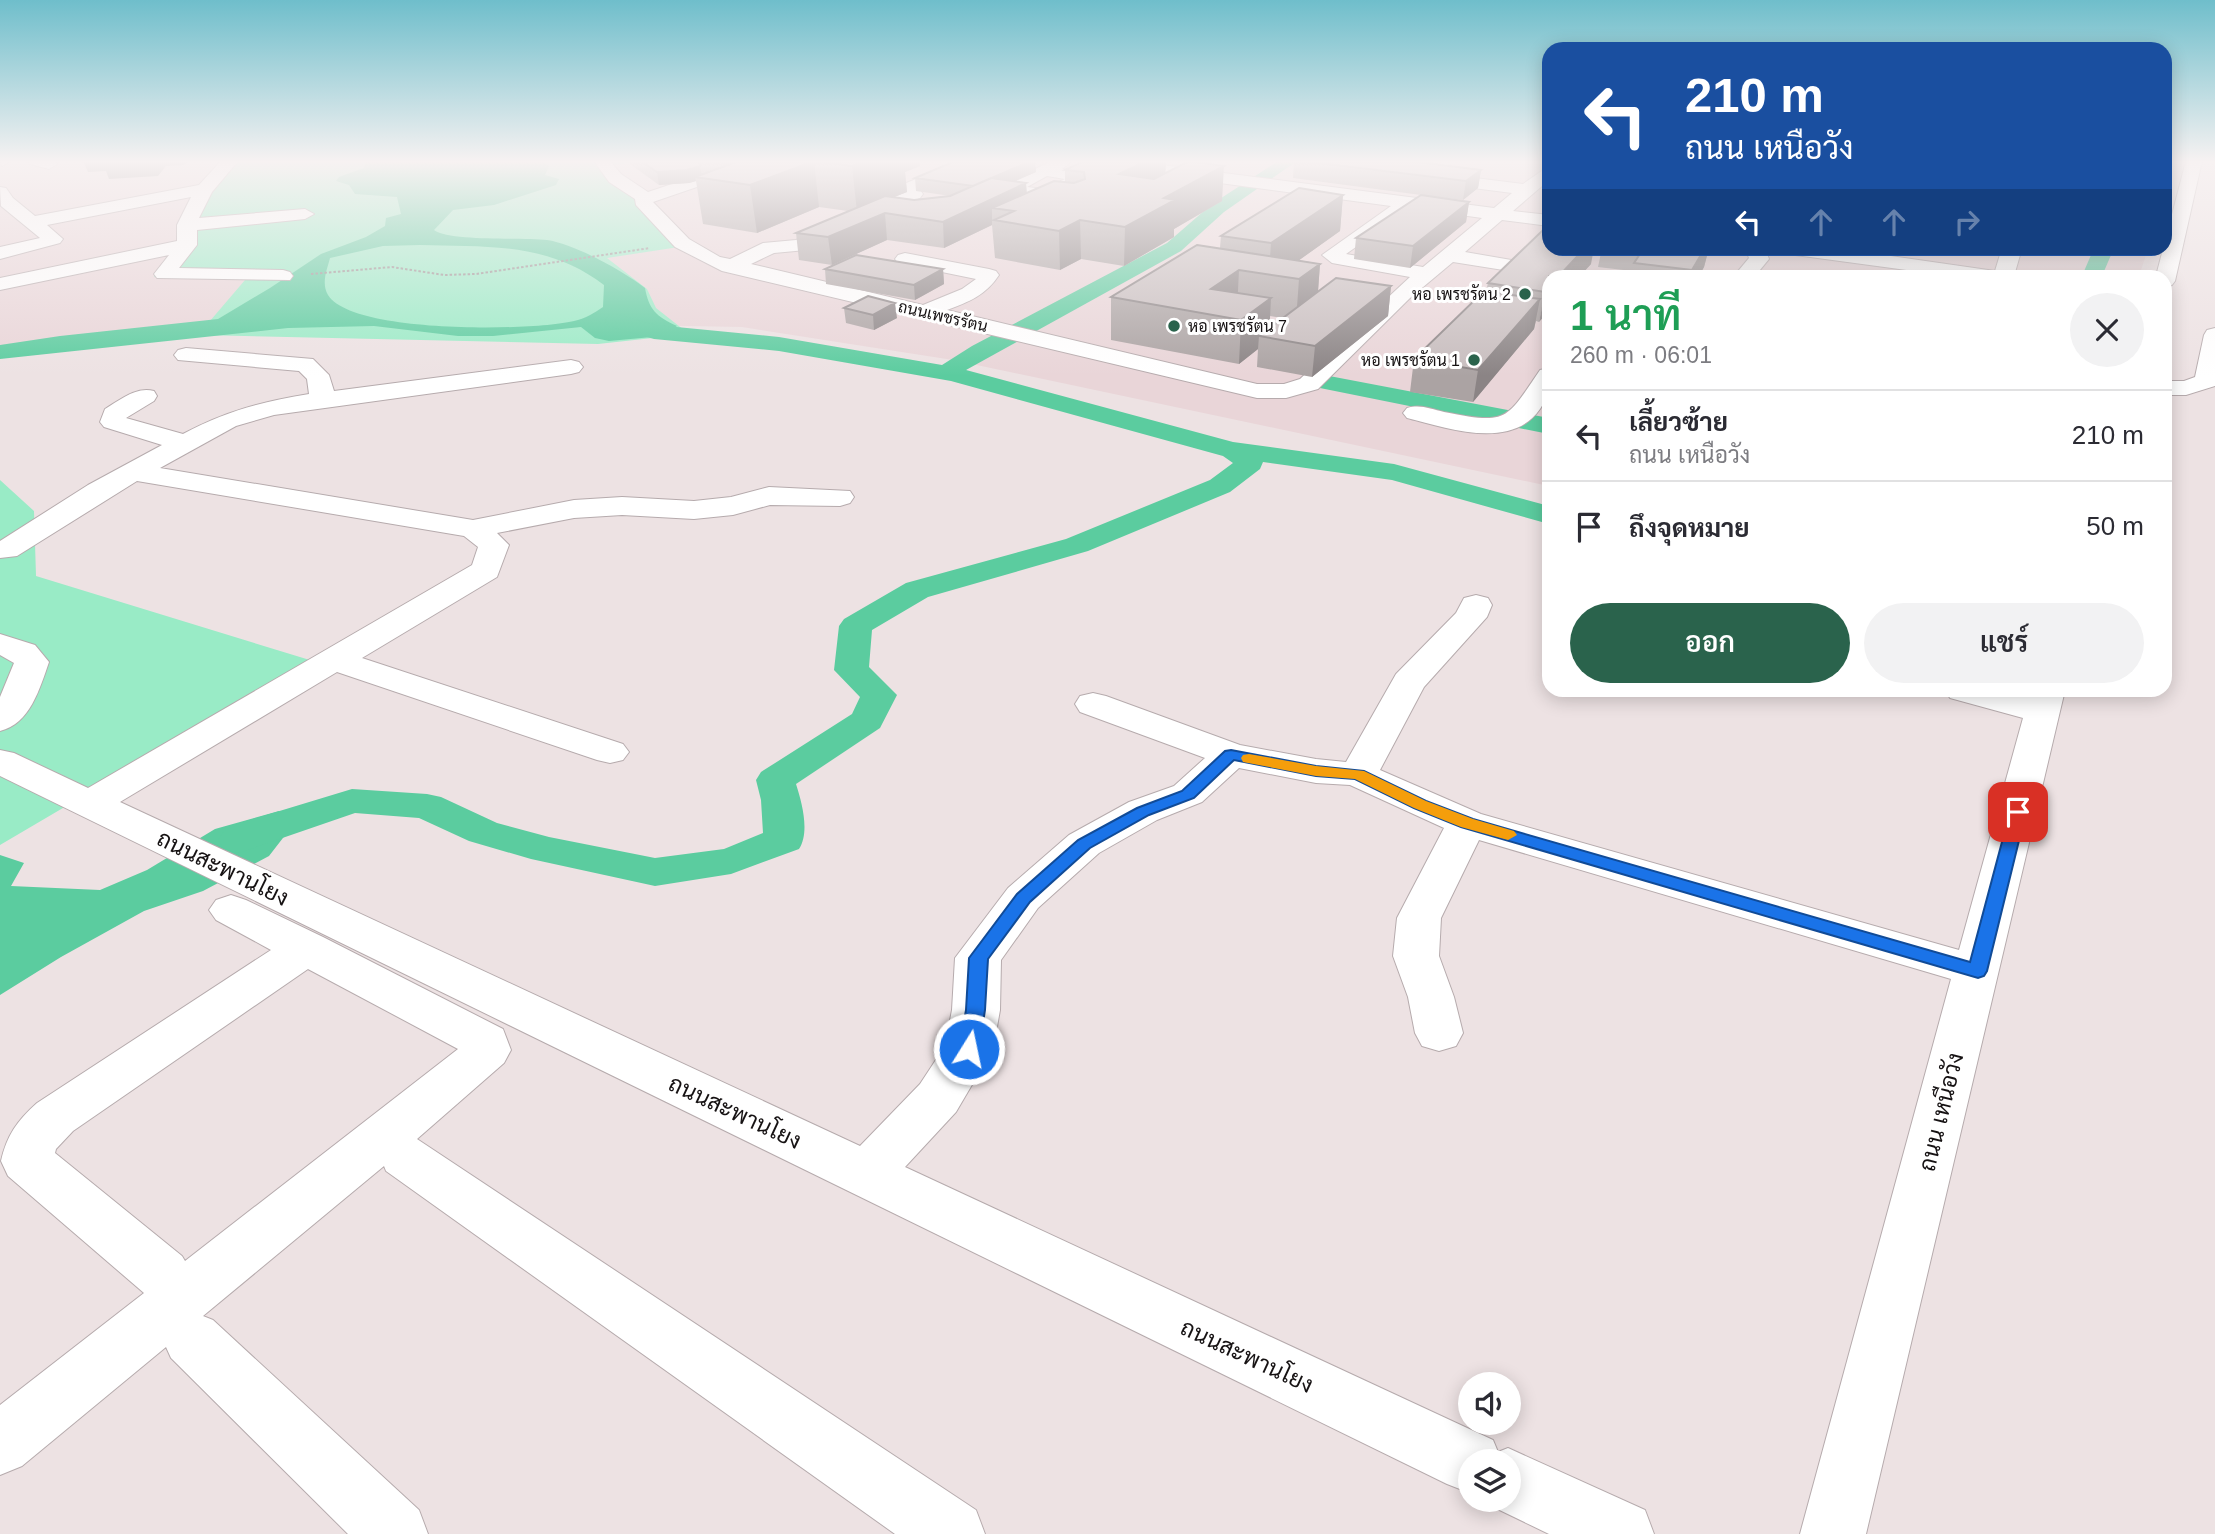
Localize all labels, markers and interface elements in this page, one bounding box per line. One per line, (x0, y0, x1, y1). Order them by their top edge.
text: 210 m (1685, 68, 1824, 122)
icon: left (1570, 70, 1661, 161)
text: ถนน เหนือวัง (1685, 130, 1854, 166)
icon: left (1729, 203, 1767, 241)
icon: ahead (1802, 203, 1840, 241)
icon: ahead (1875, 203, 1913, 241)
icon: right (1948, 203, 1986, 241)
place label: หอ เพรชรัตน 2 (1412, 284, 1511, 303)
marker: หอ เพรชรัตน 2 (1517, 286, 1533, 302)
text: 1 นาที (1570, 292, 1681, 339)
button: close (2070, 293, 2144, 367)
street label: ถนนเพชรรัตน (897, 296, 990, 335)
place label: หอ เพรชรัตน 7 (1188, 316, 1287, 335)
marker: หอ เพรชรัตน 7 (1166, 318, 1182, 334)
text: 260 m · 06:01 (1570, 342, 1712, 368)
place label: หอ เพรชรัตน 1 (1361, 350, 1460, 369)
marker: หอ เพรชรัตน 1 (1466, 352, 1482, 368)
text: เลี้ยวซ้าย (1629, 407, 1728, 437)
icon: left (1570, 417, 1608, 455)
text: 210 m (2072, 420, 2144, 450)
text: ถนน เหนือวัง (1629, 442, 1750, 468)
icon: arrive (1570, 508, 1608, 546)
text: 50 m (2086, 511, 2144, 541)
text: ถึงจุดหมาย (1629, 513, 1750, 543)
button: ออก (1570, 603, 1850, 683)
button: แชร์ (1864, 603, 2144, 683)
pin (1988, 782, 2048, 842)
icon: arrive (1999, 793, 2037, 831)
street label: ถนนสะพานโยง (153, 822, 294, 911)
position arrow (932, 1012, 1006, 1086)
street label: ถนน เหนือวัง (1912, 1050, 1968, 1174)
street label: ถนนสะพานโยง (665, 1067, 807, 1154)
street label: ถนนสะพานโยง (1177, 1311, 1319, 1398)
map controls (1458, 1372, 1521, 1512)
button: sound (1458, 1372, 1521, 1435)
button: layers (1458, 1449, 1521, 1512)

